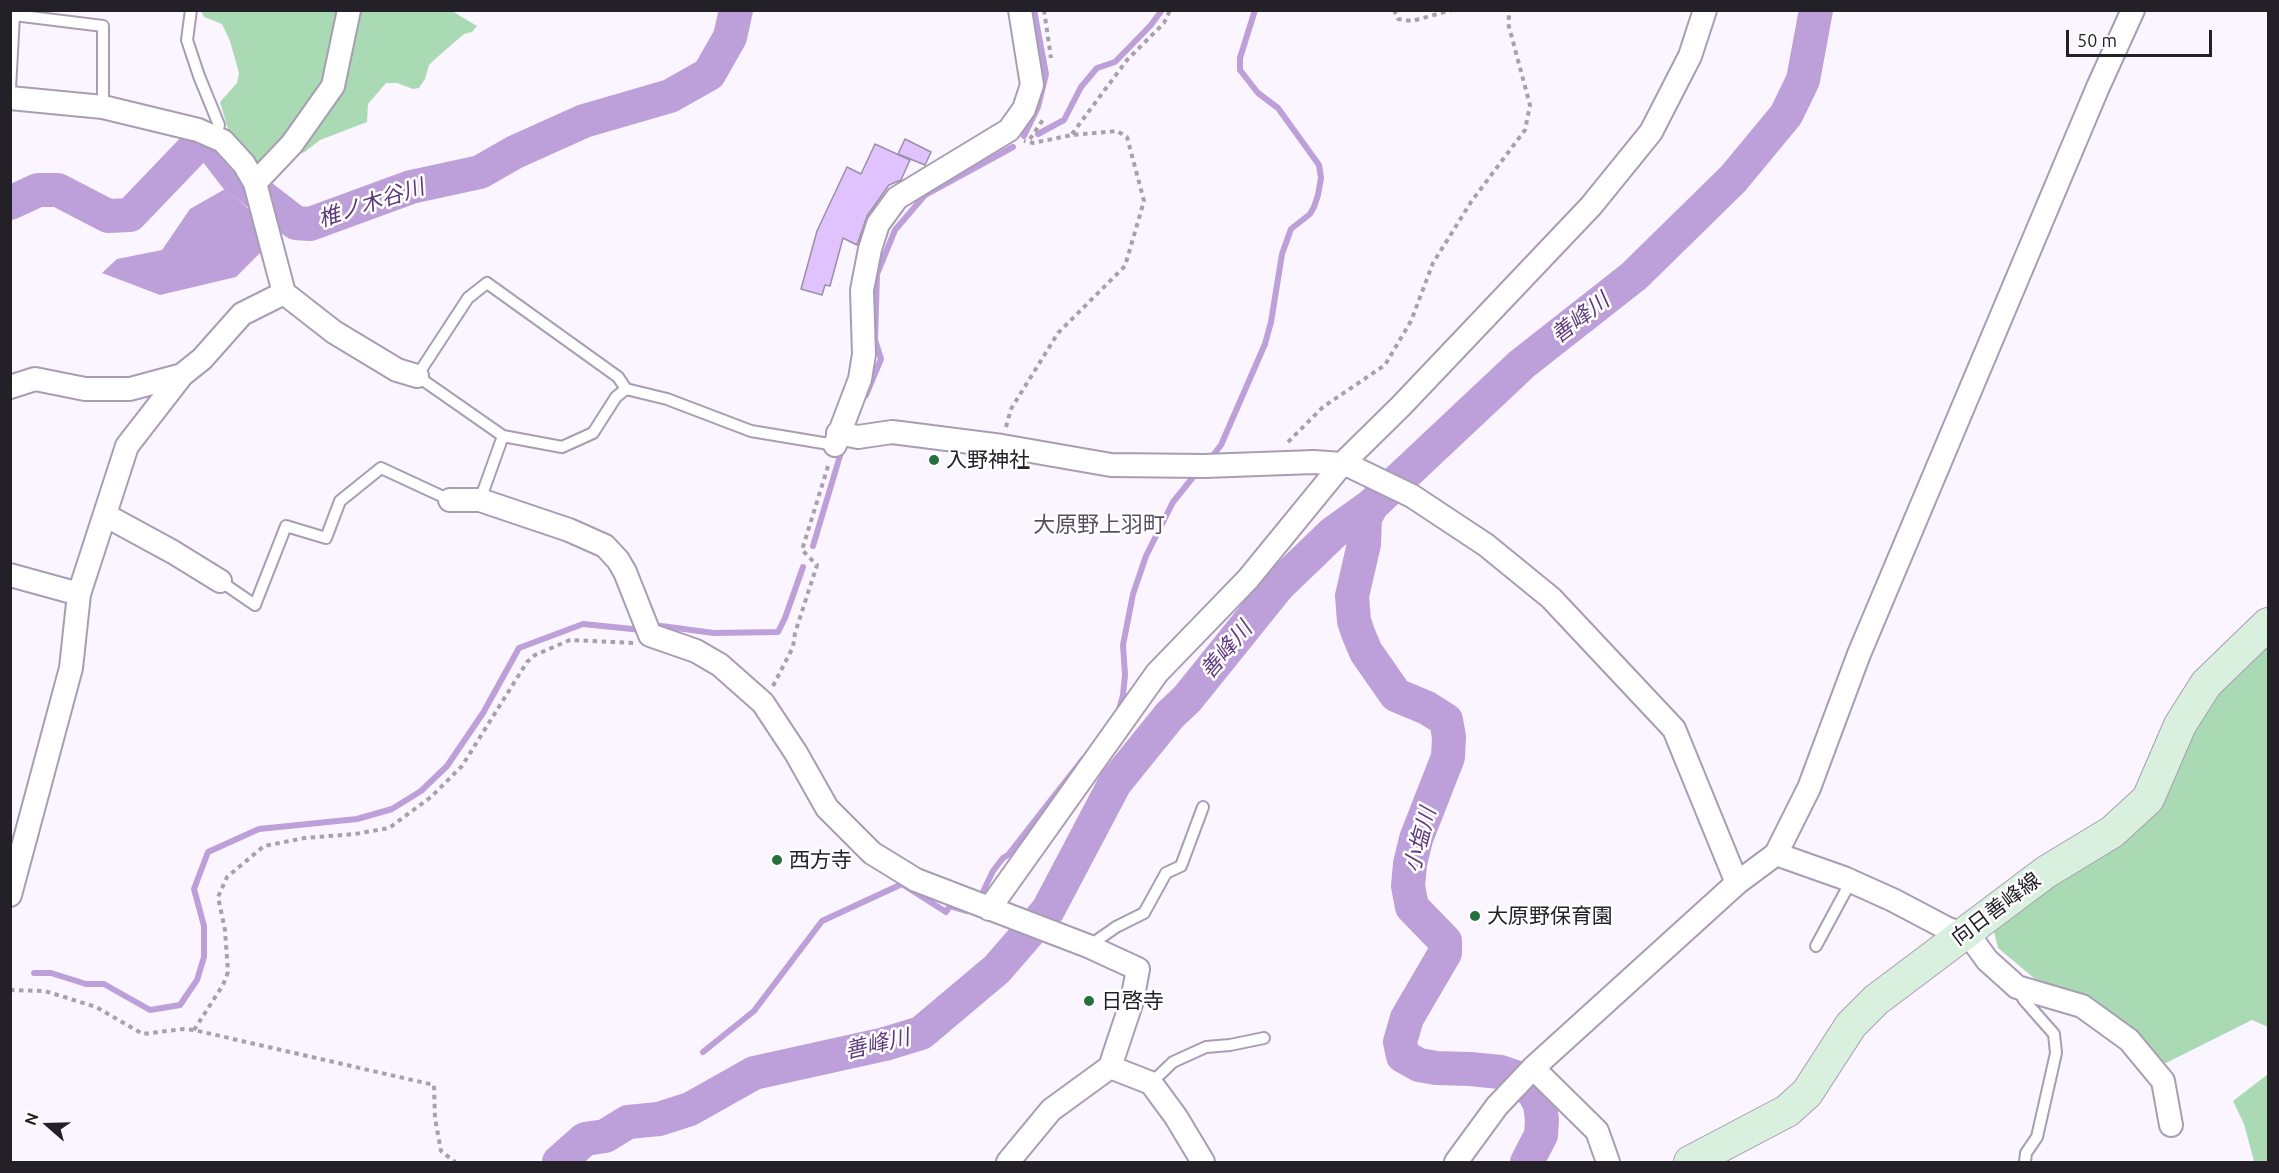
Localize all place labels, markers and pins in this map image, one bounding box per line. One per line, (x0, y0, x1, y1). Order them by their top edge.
place label: 入野神社 (946, 447, 1030, 473)
marker: 入野神社 (927, 453, 941, 467)
place label: 西方寺 (789, 847, 852, 873)
marker: 西方寺 (770, 853, 784, 867)
place label: 大原野保育園 (1487, 903, 1613, 929)
marker: 大原野保育園 (1468, 909, 1482, 923)
place label: 日啓寺 (1101, 988, 1164, 1014)
marker: 日啓寺 (1082, 994, 1096, 1008)

